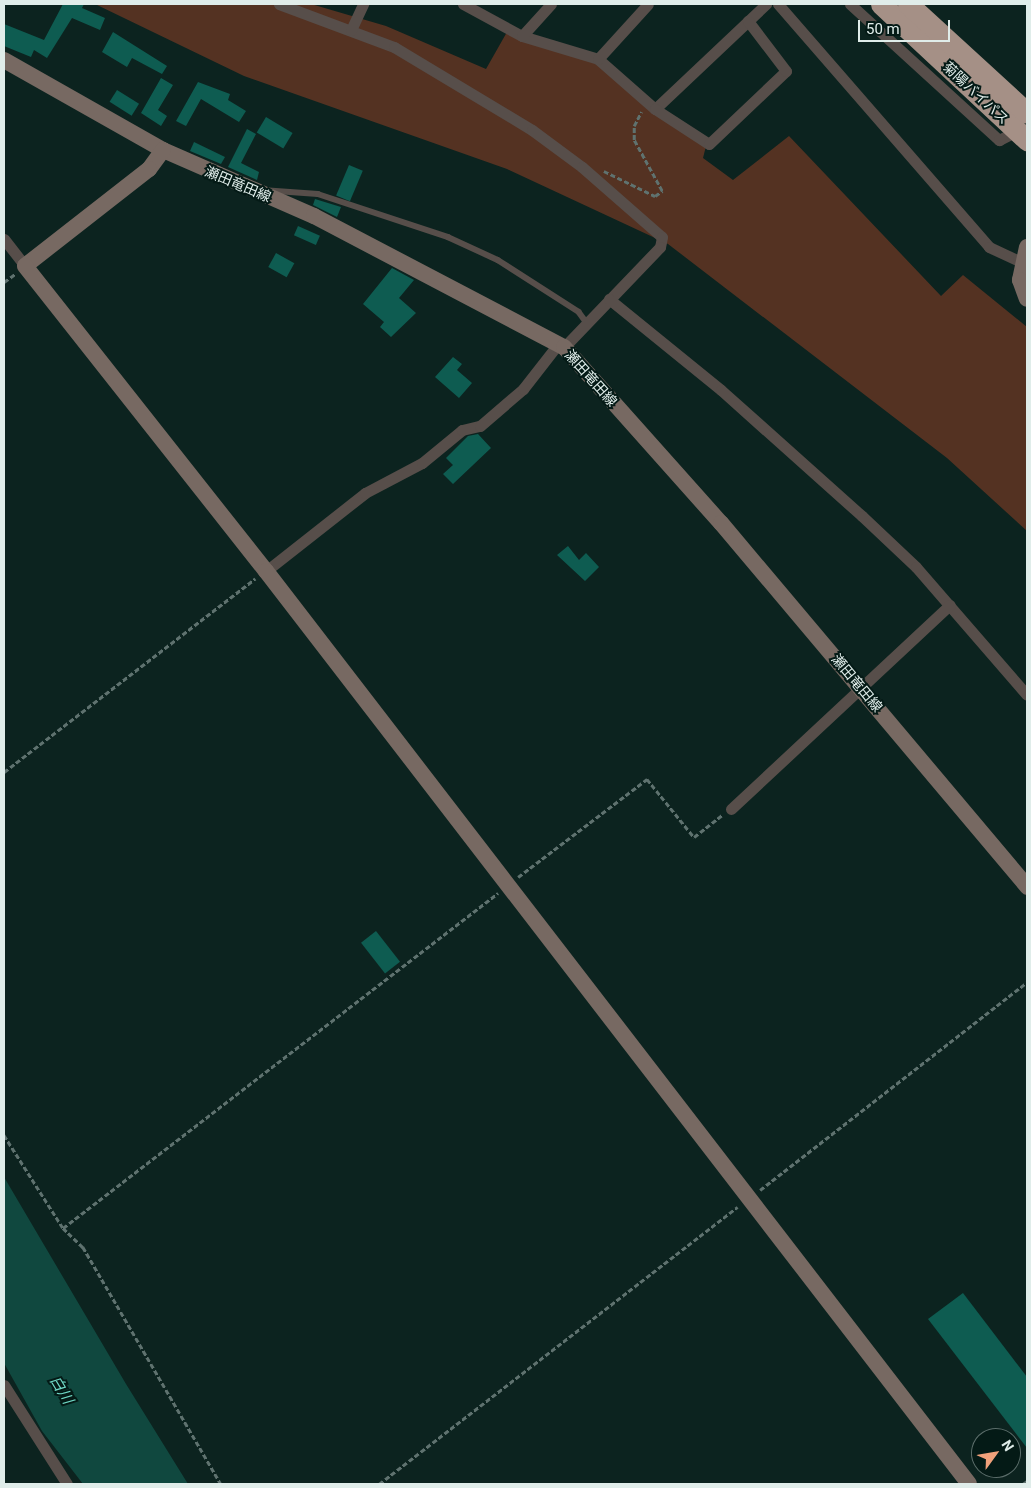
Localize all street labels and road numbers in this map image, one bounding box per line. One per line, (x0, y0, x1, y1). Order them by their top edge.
street label: 菊陽バイパス (940, 58, 1012, 128)
street label: 瀬田竜田線 (203, 163, 273, 205)
street label: 瀬田竜田線 (561, 346, 621, 410)
street label: 瀬田竜田線 (828, 651, 886, 715)

